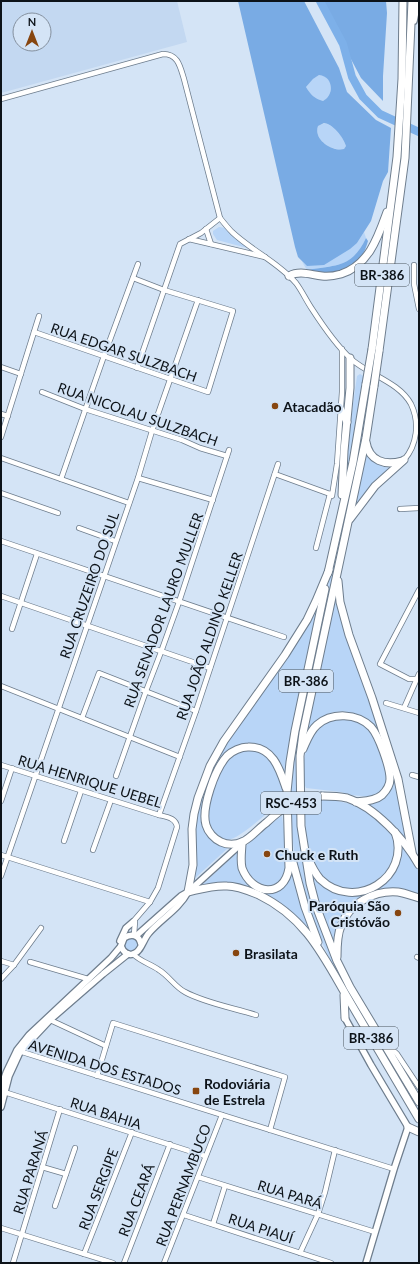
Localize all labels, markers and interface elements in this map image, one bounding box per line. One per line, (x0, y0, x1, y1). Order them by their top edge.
north arrow (12, 12, 52, 52)
text: N (28, 15, 36, 28)
road number: BR-386 (355, 264, 409, 286)
street label: RUA EDGAR SULZBACH (49, 319, 199, 385)
street label: RUA NICOLAU SULZBACH (56, 379, 220, 449)
place label: Atacadão (282, 398, 342, 415)
marker: Atacadão (270, 401, 280, 411)
street label: RUA CRUZEIRO DO SUL (56, 509, 122, 661)
street label: RUA SENADOR LAURO MULLER (120, 510, 206, 710)
street label: RUA JOÃO ALDINO KELLER (172, 549, 246, 722)
road number: BR-386 (279, 670, 333, 692)
street label: RUA HENRIQUE UEBEL (16, 751, 164, 811)
road number: RSC-453 (261, 792, 321, 814)
place label: Chuck e Ruth (275, 846, 358, 863)
marker: Chuck e Ruth (262, 849, 272, 859)
place label: Paróquia São Cristóvão (309, 897, 390, 930)
marker: Paróquia São Cristóvão (393, 908, 403, 918)
place label: Brasilata (244, 945, 298, 962)
marker: Brasilata (231, 948, 241, 958)
road number: BR-386 (344, 1027, 398, 1049)
street label: AVENIDA DOS ESTADOS (27, 1036, 183, 1098)
place label: Rodoviária de Estrela (204, 1075, 270, 1108)
marker: Rodoviária de Estrela (191, 1086, 201, 1096)
street label: RUA BAHIA (68, 1094, 144, 1133)
street label: RUA PERNAMBUCO (152, 1121, 214, 1249)
street label: RUA PARANÁ (9, 1127, 51, 1216)
street label: RUA SERGIPE (75, 1146, 121, 1232)
street label: RUA CEARÁ (114, 1161, 158, 1239)
street label: RUA PARÁ (256, 1176, 325, 1212)
street label: RUA PIAUÍ (226, 1210, 297, 1247)

